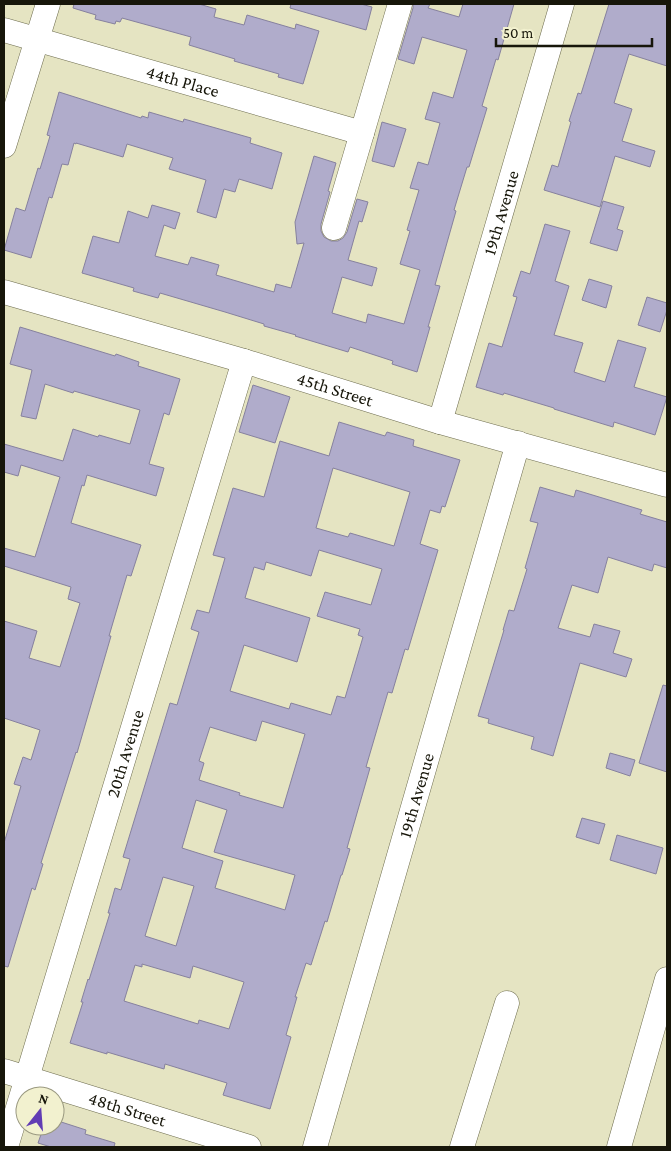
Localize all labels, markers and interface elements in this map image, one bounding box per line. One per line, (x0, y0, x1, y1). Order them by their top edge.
scale bar (496, 15, 652, 47)
text: 50 m (503, 25, 533, 41)
street label: 44th Place (144, 61, 222, 101)
street label: 19th Avenue (479, 168, 523, 257)
street label: 45th Street (294, 368, 377, 411)
street label: 20th Avenue (102, 707, 148, 800)
street label: 19th Avenue (395, 751, 438, 840)
north arrow (15, 1086, 65, 1136)
street label: 48th Street (86, 1088, 169, 1131)
text: N (37, 1090, 51, 1108)

